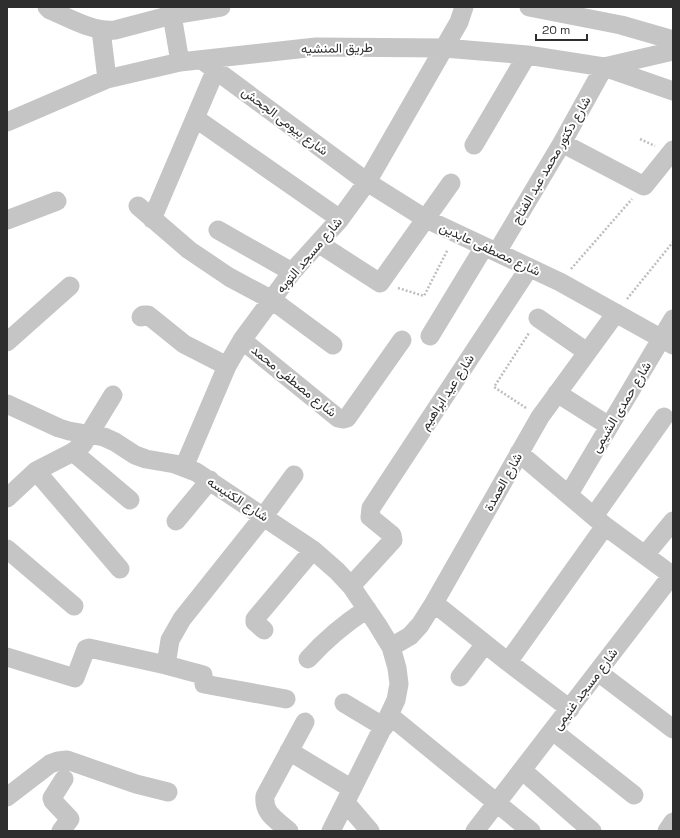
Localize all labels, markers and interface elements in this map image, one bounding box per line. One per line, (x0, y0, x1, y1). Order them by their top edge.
scale bar (536, 16, 587, 42)
text: 20 m (542, 22, 570, 38)
street label: طريق المنشيه (301, 39, 373, 57)
street label: شارع بيومى الجحش (238, 83, 332, 160)
street label: شارع دكتور محمد عبد الفتاح (507, 93, 595, 228)
street label: شارع مسجد التوبه (272, 213, 347, 297)
street label: شارع مصطفى عابدين (436, 218, 543, 281)
street label: شارع مصطفى محمد (247, 341, 340, 421)
street label: شارع عيد ابراهيم (416, 351, 479, 434)
street label: شارع حمدى الشيمى (587, 358, 656, 456)
street label: شارع العمدة (480, 450, 527, 515)
street label: شارع الكنيسه (204, 473, 272, 526)
street label: شارع مسجد غنيمى (549, 645, 622, 734)

